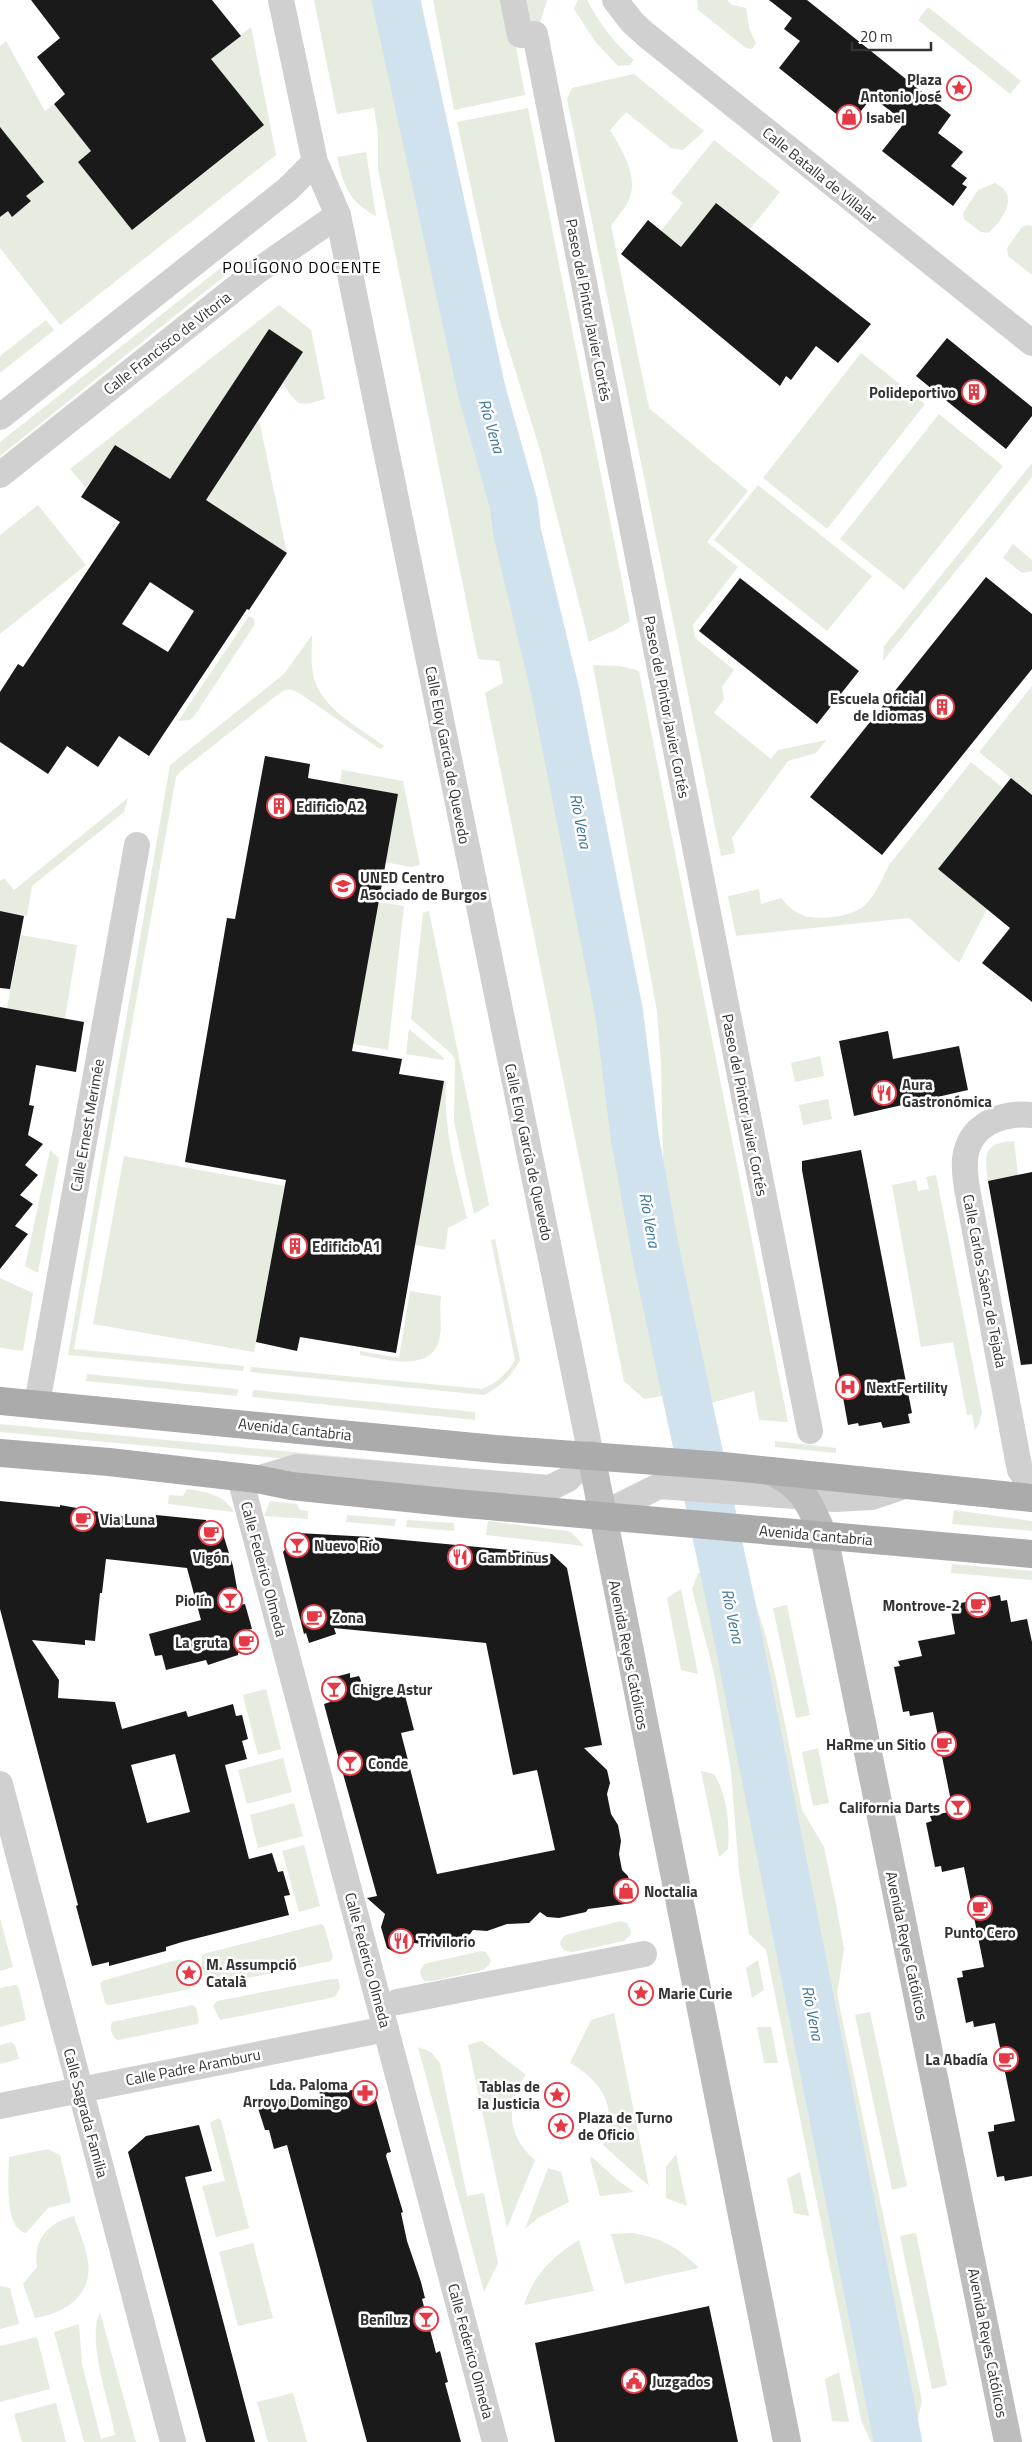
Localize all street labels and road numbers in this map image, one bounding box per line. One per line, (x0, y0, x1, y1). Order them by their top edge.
street label: Calle Batalla de Villalar (758, 121, 882, 229)
street label: Paseo del Pintor Javier Cortés (560, 217, 618, 403)
street label: Calle Francisco de Vitoria (98, 286, 236, 400)
street label: Paseo del Pintor Javier Cortés (638, 614, 696, 800)
street label: Calle Eloy García de Quevedo (419, 664, 477, 846)
street label: Paseo del Pintor Javier Cortés (716, 1012, 774, 1198)
street label: Calle Ernest Merimée (64, 1057, 110, 1193)
street label: Calle Eloy García de Quevedo (499, 1061, 559, 1243)
street label: Calle Carlos Sáenz de Tejada (957, 1192, 1013, 1370)
street label: Avenida Cantabria (237, 1412, 353, 1446)
street label: Calle Federico Olmeda (235, 1499, 293, 1640)
street label: Avenida Cantabria (758, 1519, 874, 1551)
street label: Avenida Reyes Católicos (603, 1578, 655, 1732)
street label: Avenida Reyes Católicos (880, 1869, 934, 2023)
street label: Calle Federico Olmeda (339, 1890, 397, 2031)
street label: Calle Padre Aramburu (124, 2043, 262, 2091)
street label: Calle Sagrada Familia (58, 2046, 114, 2181)
street label: Avenida Reyes Católicos (962, 2266, 1014, 2420)
street label: Calle Federico Olmeda (442, 2281, 500, 2422)

